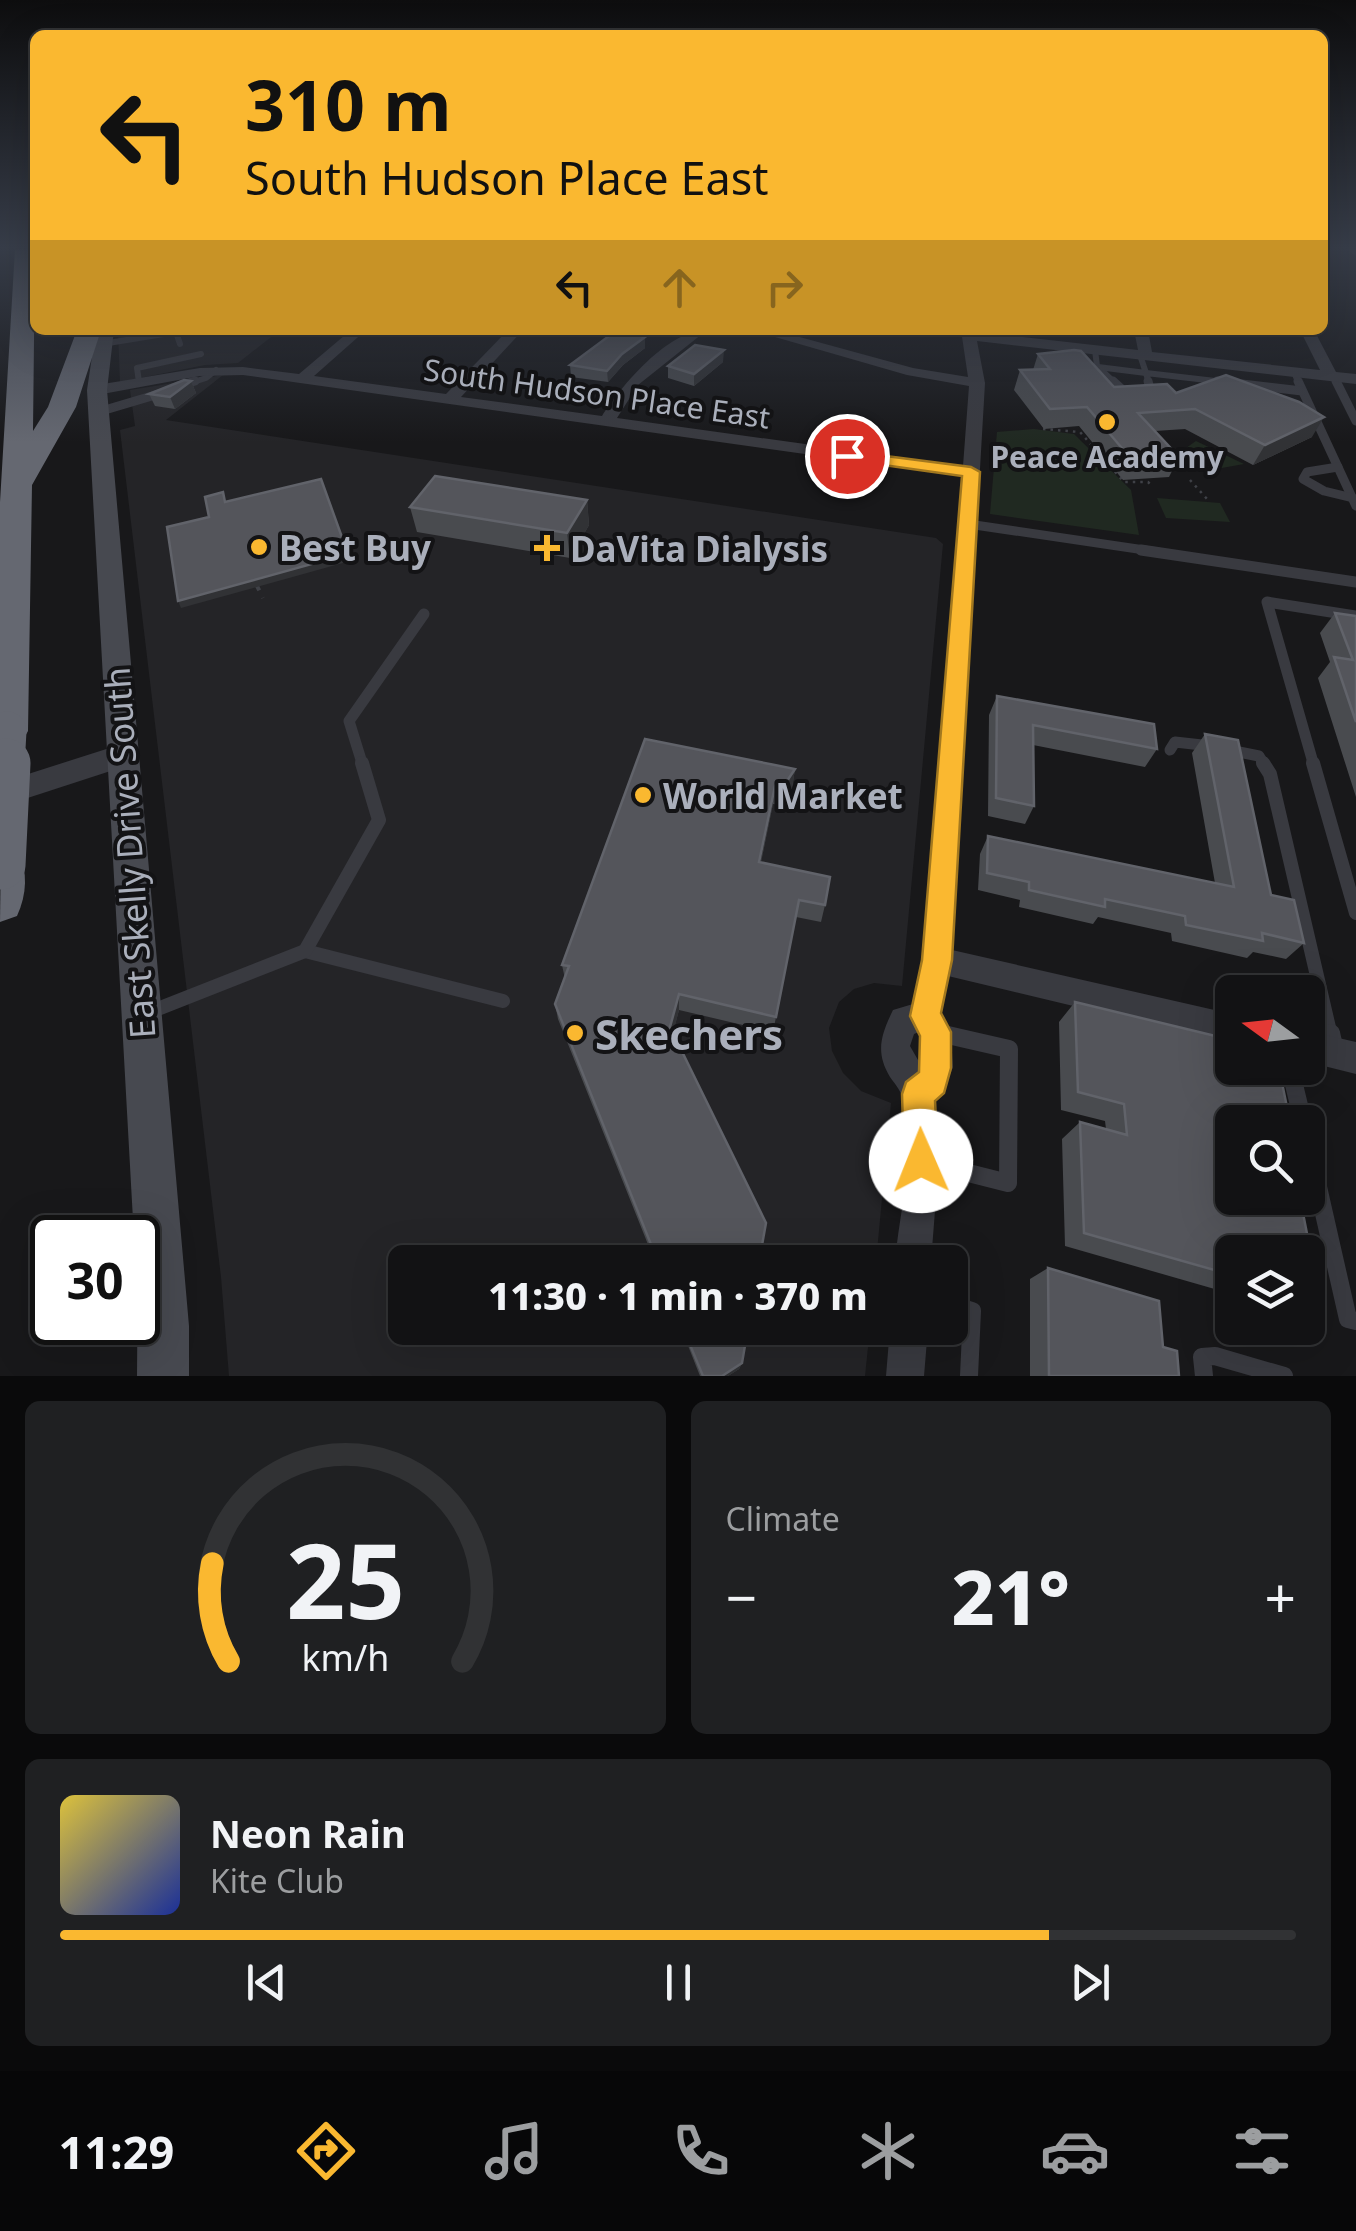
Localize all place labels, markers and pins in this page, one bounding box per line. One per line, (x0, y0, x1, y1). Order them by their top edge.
marker: Peace Academy (1096, 411, 1118, 433)
pin (805, 414, 890, 499)
place label: Peace Academy (990, 436, 1224, 477)
place label: Best Buy (279, 524, 431, 571)
place label: DaVita Dialysis (570, 525, 828, 572)
marker: DaVita Dialysis (534, 535, 560, 561)
marker: Best Buy (248, 536, 270, 558)
place label: World Market (663, 772, 903, 819)
marker: World Market (632, 784, 654, 806)
place label: Skechers (595, 1005, 783, 1062)
marker: Skechers (564, 1022, 586, 1044)

